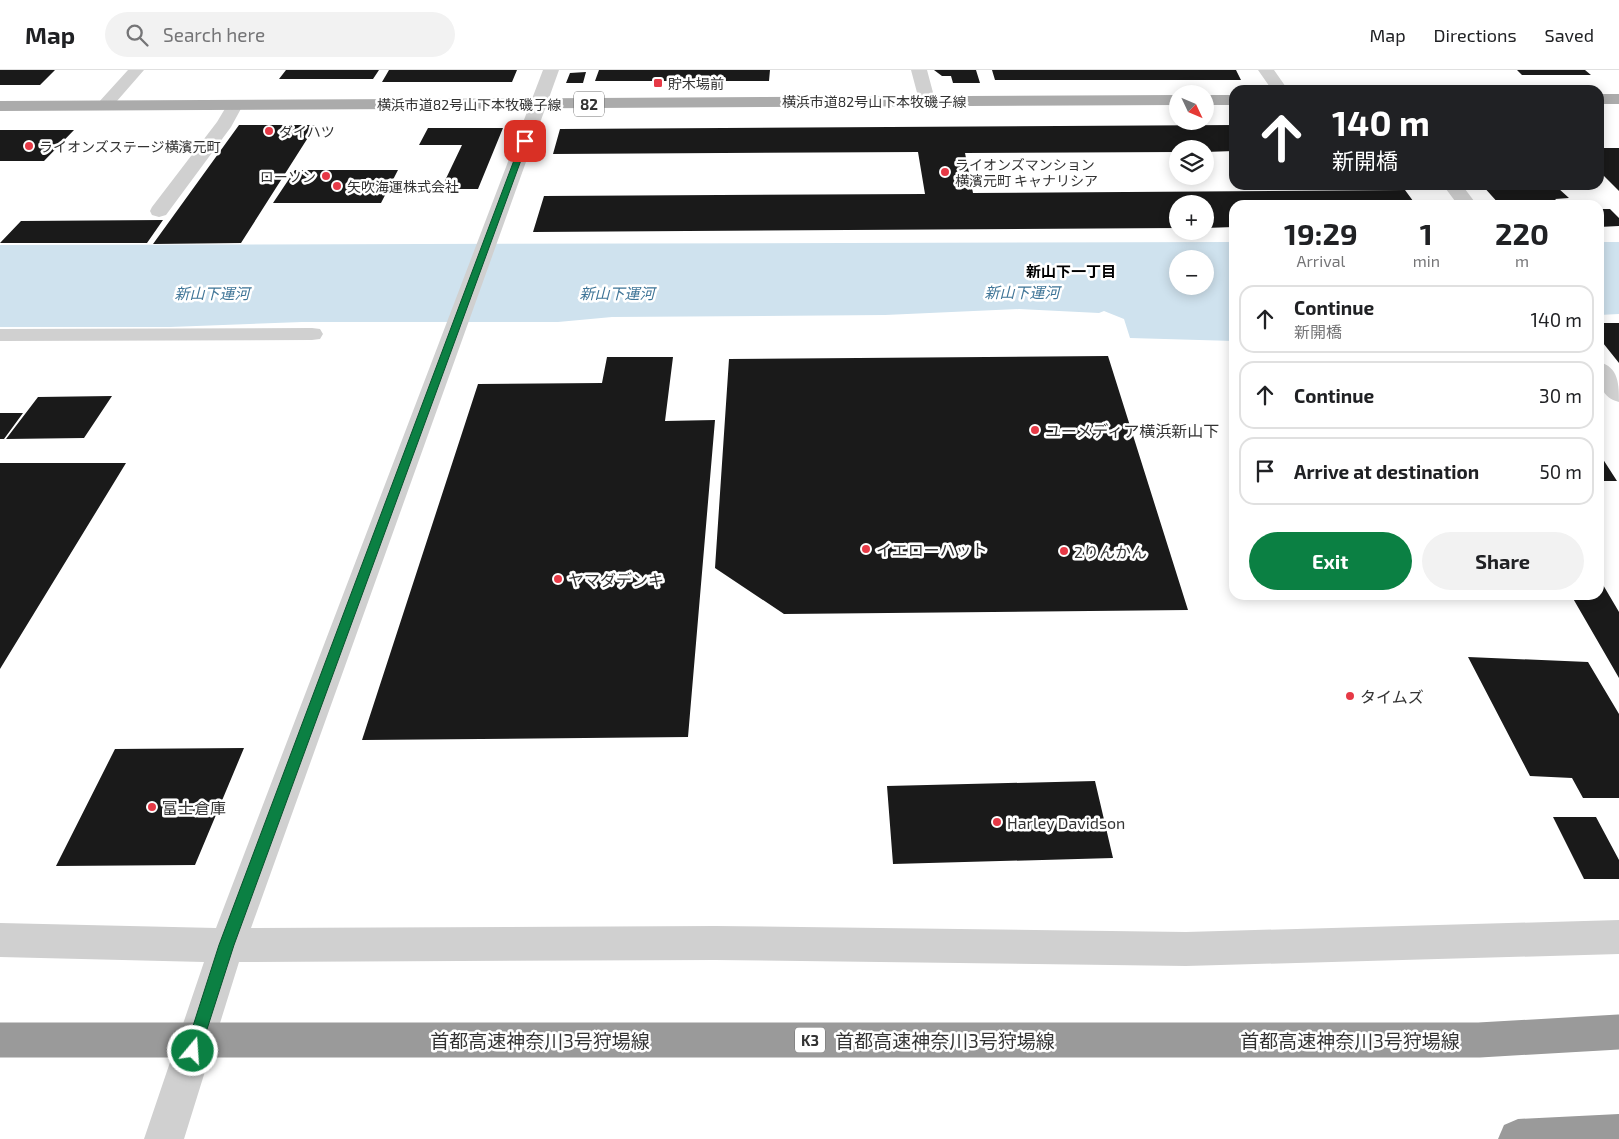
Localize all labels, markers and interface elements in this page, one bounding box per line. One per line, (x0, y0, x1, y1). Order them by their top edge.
search box (105, 12, 455, 57)
text: Map (25, 20, 75, 49)
icon: search (123, 21, 151, 49)
text: Search here (163, 23, 265, 46)
text: Map (1369, 24, 1406, 46)
text: Directions (1434, 24, 1517, 46)
text: Saved (1545, 24, 1594, 46)
place label: 貯木場前 (668, 75, 724, 92)
marker: 貯木場前 (652, 77, 664, 89)
north arrow (1169, 85, 1214, 130)
map controls (1169, 85, 1214, 295)
road number: 82 (574, 92, 604, 116)
street label: 横浜市道82号山下本牧磯子線 (782, 93, 966, 110)
street label: 横浜市道82号山下本牧磯子線 (377, 96, 561, 113)
text: 140 m (1332, 101, 1430, 143)
icon: ahead (1249, 105, 1314, 170)
pin (504, 120, 546, 162)
place label: ダイハツ (279, 123, 335, 140)
marker: ダイハツ (263, 125, 275, 137)
icon: arrive (511, 127, 539, 155)
place label: ライオンズステージ横濱元町 (39, 138, 220, 155)
marker: ライオンズステージ横濱元町 (23, 140, 35, 152)
button: layers (1169, 140, 1214, 185)
text: 新開橋 (1332, 147, 1398, 173)
place label: ライオンズマンション 横濱元町 キャナリシア (955, 156, 1098, 189)
marker: ライオンズマンション 横濱元町 キャナリシア (939, 166, 951, 178)
place label: ローソン (260, 168, 316, 185)
marker: ローソン (320, 170, 332, 182)
place label: 矢吹海運株式会社 (347, 178, 459, 195)
marker: 矢吹海運株式会社 (331, 180, 343, 192)
button: + (1169, 195, 1214, 240)
text: 19:29 (1284, 215, 1358, 251)
text: 1 (1420, 215, 1433, 251)
text: 220 (1495, 215, 1549, 251)
button: − (1169, 250, 1214, 295)
text: Arrival (1296, 251, 1345, 270)
text: min (1413, 251, 1440, 270)
text: m (1515, 251, 1529, 270)
district label: 新山下一丁目 (1026, 262, 1116, 280)
water label: 新山下運河 (984, 283, 1062, 301)
water label: 新山下運河 (174, 284, 252, 302)
water label: 新山下運河 (579, 284, 657, 302)
text: Continue (1294, 296, 1374, 319)
icon: ahead (1251, 305, 1279, 333)
text: 140 m (1530, 308, 1582, 331)
text: 新開橋 (1294, 322, 1342, 341)
icon: ahead (1251, 381, 1279, 409)
text: Continue (1294, 384, 1374, 407)
text: 30 m (1539, 384, 1582, 407)
place label: ユーメディア横浜新山下 (1045, 421, 1219, 440)
marker: ユーメディア横浜新山下 (1029, 424, 1041, 436)
icon: arrive (1251, 457, 1279, 485)
text: Arrive at destination (1294, 460, 1479, 483)
text: 50 m (1539, 460, 1582, 483)
button: Exit (1249, 532, 1412, 590)
button: Share (1422, 532, 1584, 590)
place label: イエローハット (876, 540, 988, 559)
place label: 2りんかん (1074, 542, 1147, 561)
marker: イエローハット (860, 543, 872, 555)
marker: 2りんかん (1058, 545, 1070, 557)
place label: ヤマダデンキ (568, 570, 664, 589)
marker: ヤマダデンキ (552, 573, 564, 585)
place label: タイムズ (1360, 687, 1424, 706)
marker: タイムズ (1344, 690, 1356, 702)
place label: 富士倉庫 (162, 798, 226, 817)
marker: 富士倉庫 (146, 801, 158, 813)
place label: Harley Davidson (1007, 813, 1125, 832)
marker: Harley Davidson (991, 816, 1003, 828)
position arrow (166, 1024, 218, 1076)
road number: K3 (795, 1028, 825, 1052)
street label: 首都高速神奈川3号狩場線 (430, 1029, 650, 1052)
street label: 首都高速神奈川3号狩場線 (835, 1029, 1055, 1052)
street label: 首都高速神奈川3号狩場線 (1240, 1029, 1460, 1052)

